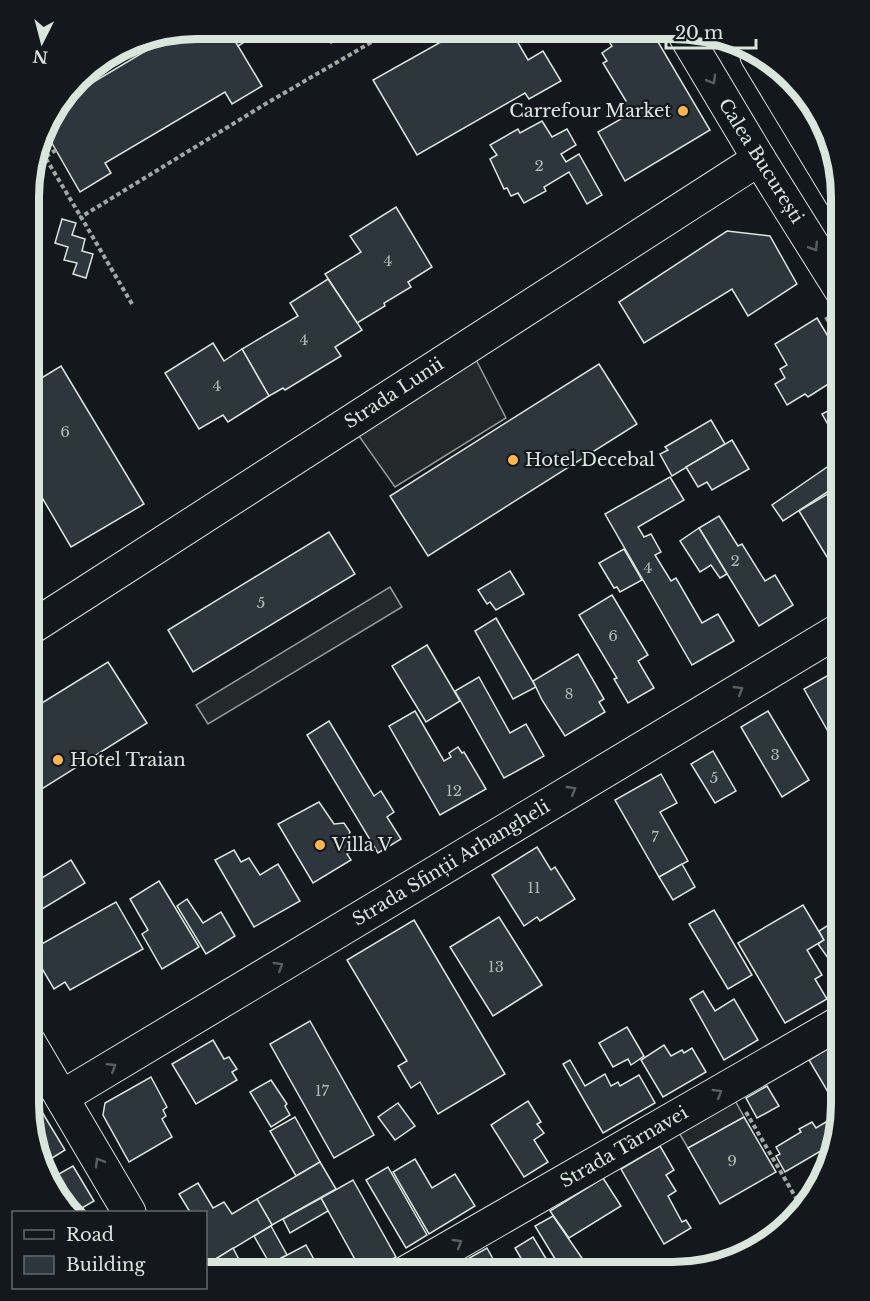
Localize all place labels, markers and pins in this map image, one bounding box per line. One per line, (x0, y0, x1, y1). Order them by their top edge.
place label: Carrefour Market (509, 100, 671, 122)
marker: Carrefour Market (676, 104, 690, 118)
place label: Hotel Decebal (525, 449, 655, 471)
marker: Hotel Decebal (506, 453, 520, 467)
place label: Hotel Traian (70, 749, 186, 771)
marker: Hotel Traian (51, 753, 65, 767)
place label: Villa V (331, 834, 393, 856)
marker: Villa V (313, 838, 327, 852)

